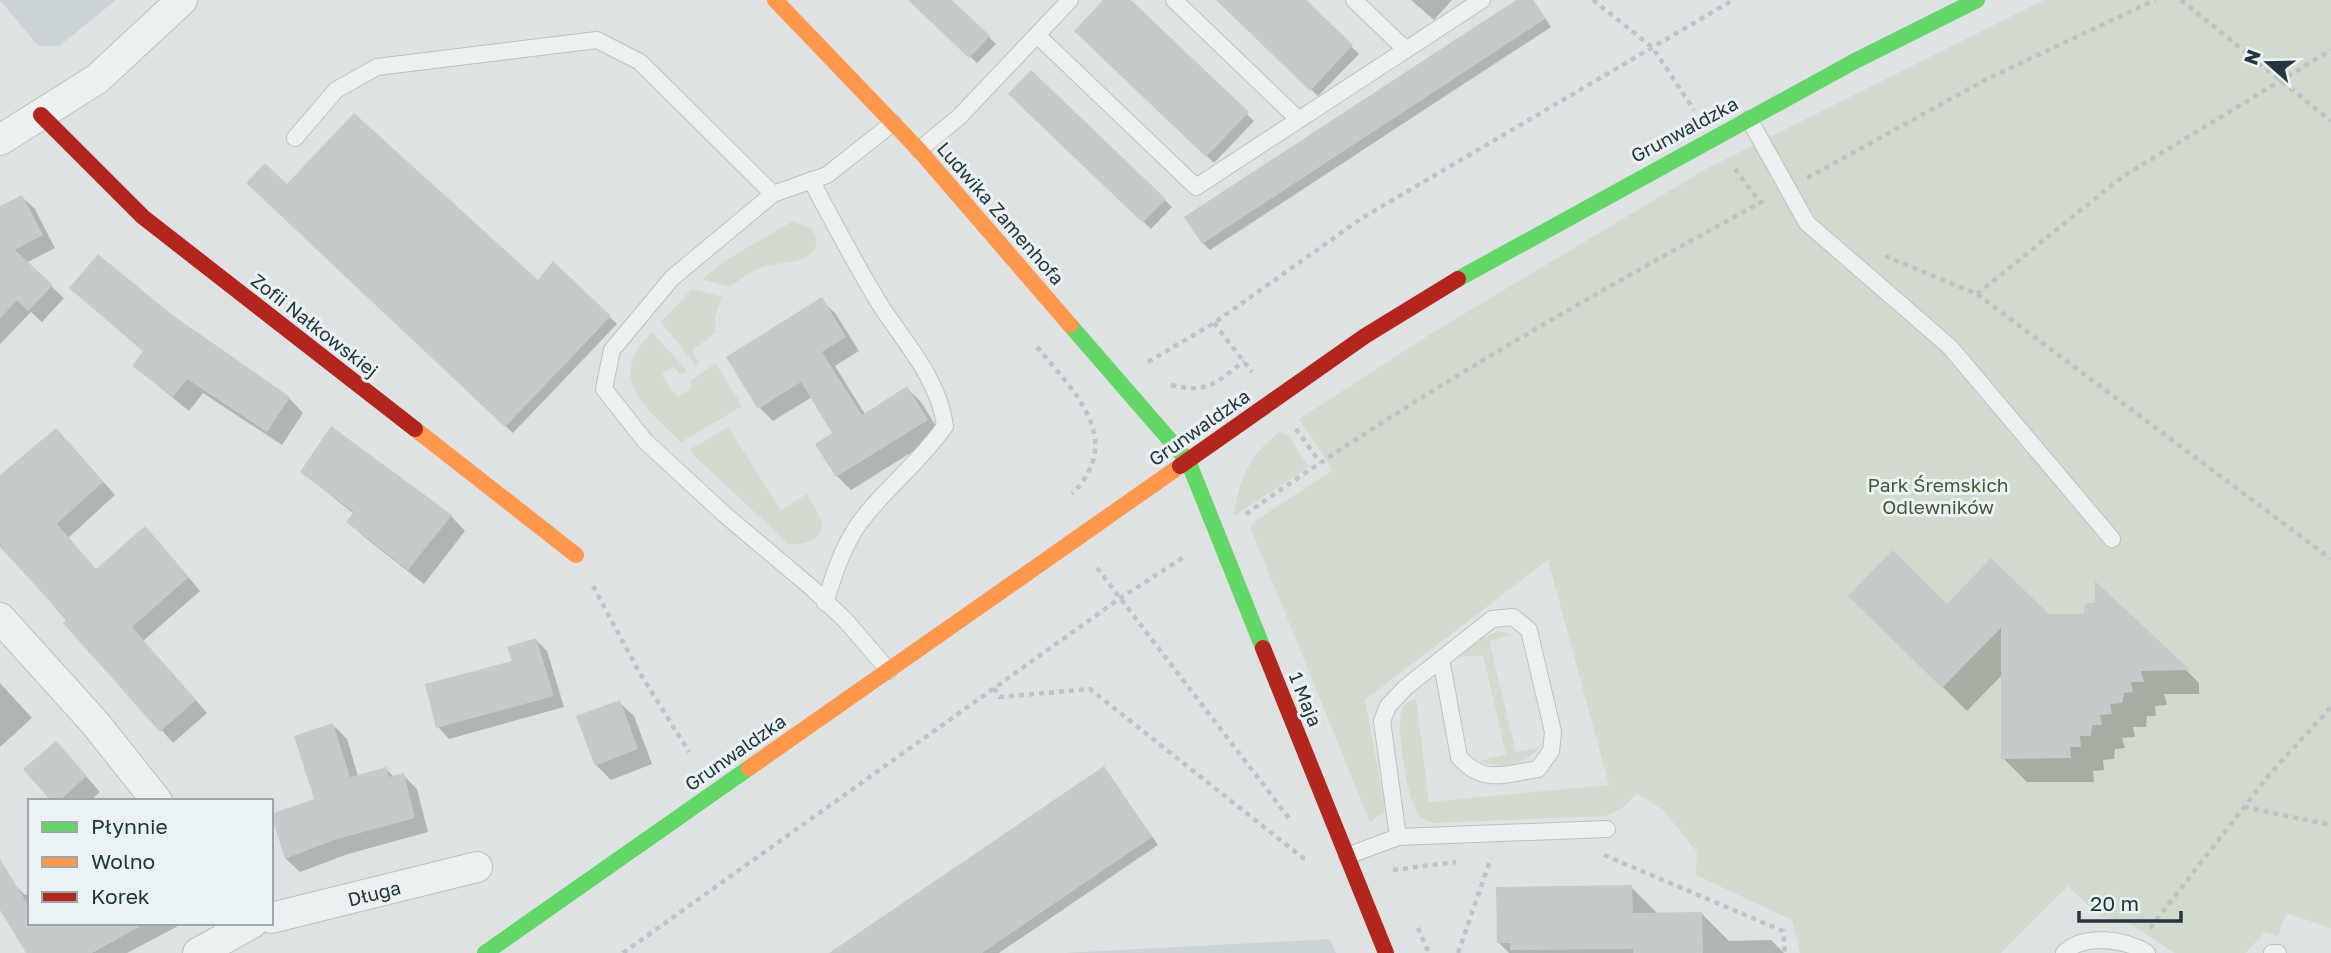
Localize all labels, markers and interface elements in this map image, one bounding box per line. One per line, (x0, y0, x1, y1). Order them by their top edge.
north arrow (2233, 28, 2303, 98)
text: N (2238, 46, 2265, 68)
street label: Grunwaldzka (1626, 91, 1742, 167)
street label: Ludwika Zamenhofa (933, 137, 1069, 289)
street label: Zofii Nałkowskiej (247, 268, 383, 382)
street label: Grunwaldzka (1144, 384, 1254, 470)
park label: Park Śremskich Odlewników (1867, 473, 2009, 518)
street label: 1 Maja (1285, 668, 1327, 730)
street label: Grunwaldzka (680, 709, 790, 795)
legend (28, 799, 273, 925)
text: Płynnie (91, 813, 168, 839)
text: Wolno (91, 848, 155, 874)
street label: Długa (345, 875, 403, 911)
scale bar (2079, 880, 2180, 924)
text: Korek (91, 883, 150, 909)
text: 20 m (2090, 890, 2139, 916)

